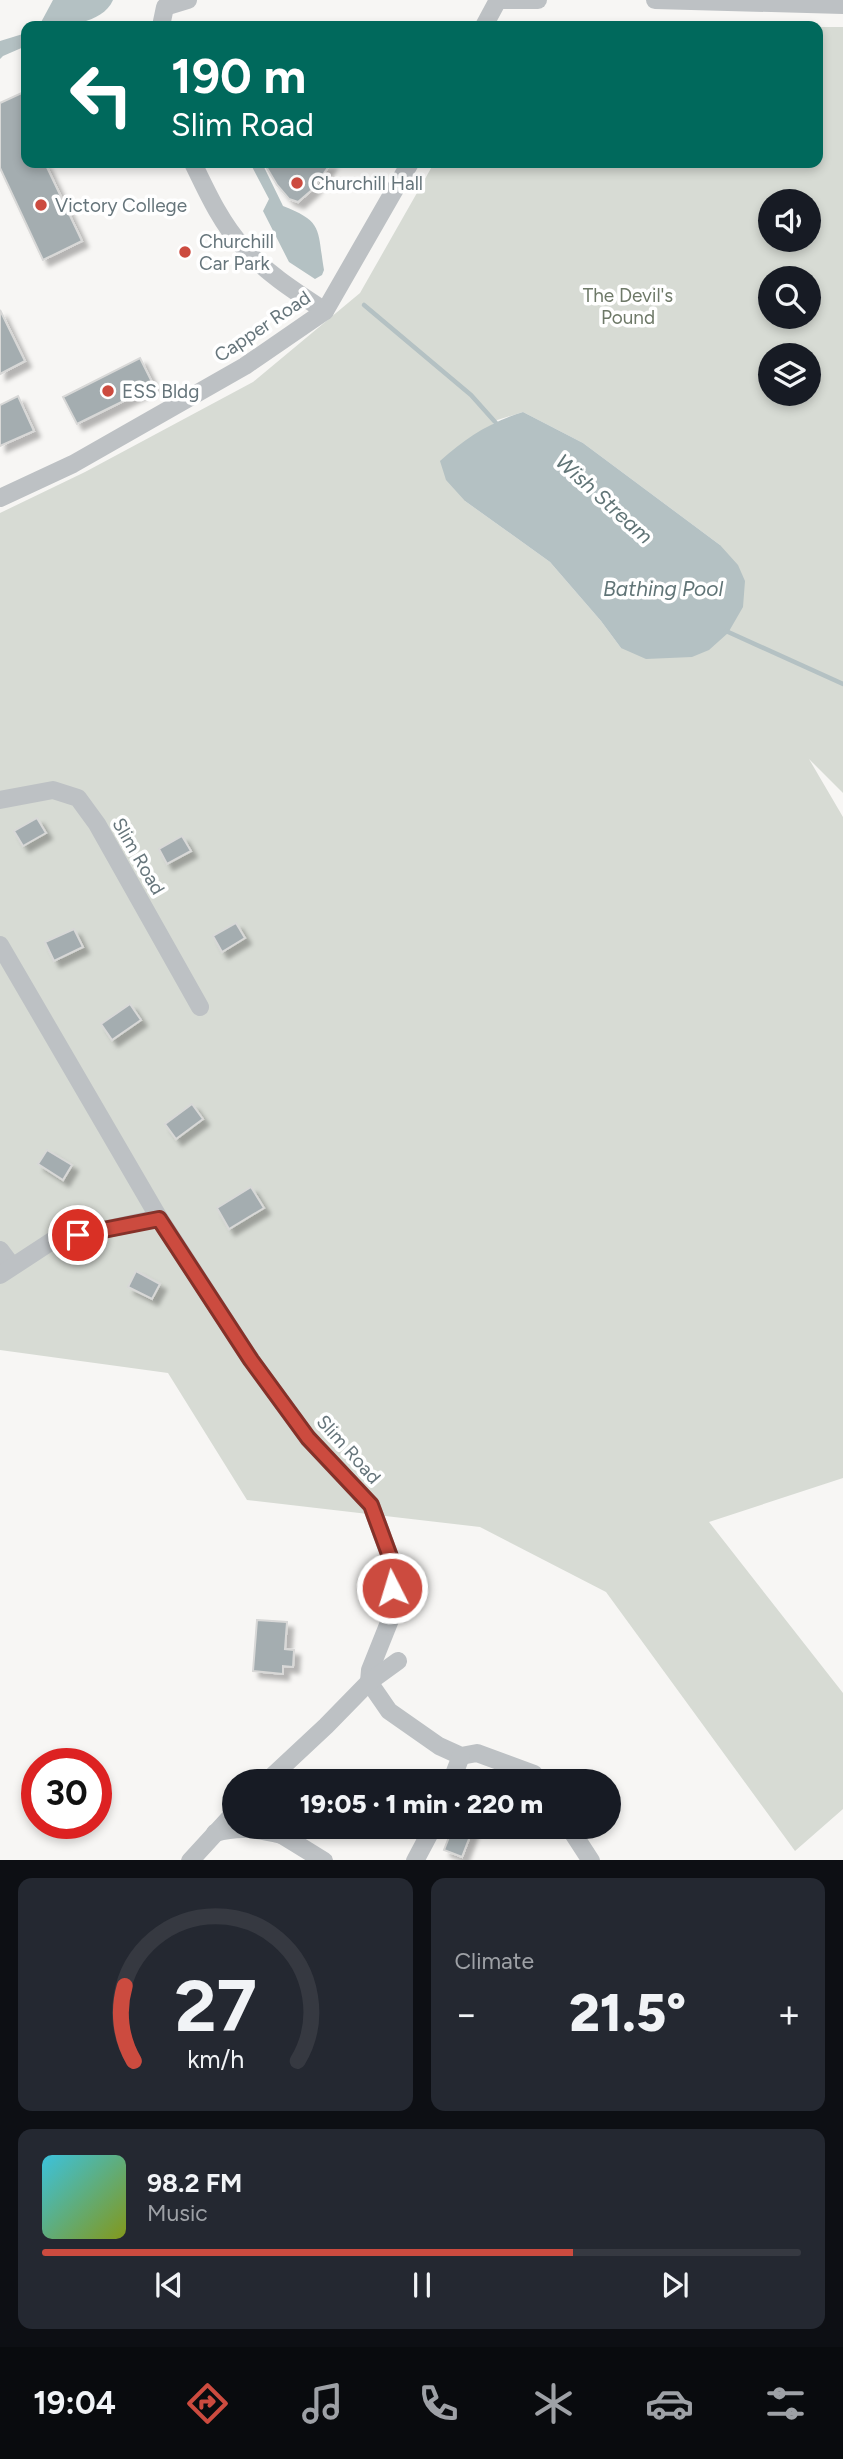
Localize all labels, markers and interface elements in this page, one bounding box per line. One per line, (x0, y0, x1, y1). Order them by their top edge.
text: 190 m (171, 46, 306, 105)
icon: left (56, 49, 147, 140)
text: Slim Road (171, 106, 314, 144)
place label: Churchill Hall (311, 172, 423, 195)
marker: Churchill Hall (289, 175, 305, 191)
map controls (758, 189, 821, 406)
button: sound (758, 189, 821, 252)
place label: Victory College (55, 194, 187, 217)
marker: Victory College (33, 197, 49, 213)
place label: Churchill Car Park (199, 230, 274, 275)
marker: Churchill Car Park (177, 244, 193, 260)
button: search (758, 266, 821, 329)
park label: The Devil's Pound (583, 284, 673, 329)
street label: Capper Road (210, 286, 315, 367)
button: layers (758, 343, 821, 406)
place label: ESS Bldg (122, 380, 199, 403)
marker: ESS Bldg (100, 383, 116, 399)
water label: Wish Stream (551, 449, 658, 549)
water label: Bathing Pool (603, 576, 723, 601)
street label: Slim Road (107, 814, 170, 899)
pin (48, 1205, 108, 1265)
icon: arrive (59, 1216, 97, 1254)
street label: Slim Road (312, 1410, 386, 1489)
position arrow (355, 1551, 429, 1625)
speed limit sign: 30 (21, 1748, 112, 1839)
text: 19:05 · 1 min · 220 m (300, 1788, 543, 1820)
text: Climate (455, 1947, 534, 1975)
text: 27 (174, 1962, 257, 2049)
text: 21.5° (569, 1982, 686, 2044)
text: − (455, 1991, 478, 2037)
text: + (777, 1991, 801, 2037)
text: km/h (187, 2043, 244, 2073)
text: 98.2 FM (147, 2167, 242, 2199)
text: Music (147, 2199, 208, 2227)
icon: previous (150, 2266, 188, 2304)
icon: pause (403, 2266, 441, 2304)
icon: next (656, 2266, 694, 2304)
icon: directions (183, 2379, 232, 2428)
icon: music (298, 2379, 347, 2428)
icon: phone (414, 2379, 463, 2428)
icon: climate (529, 2379, 578, 2428)
icon: car (645, 2379, 694, 2428)
icon: filters (761, 2379, 810, 2428)
text: 19:04 (33, 2384, 116, 2422)

